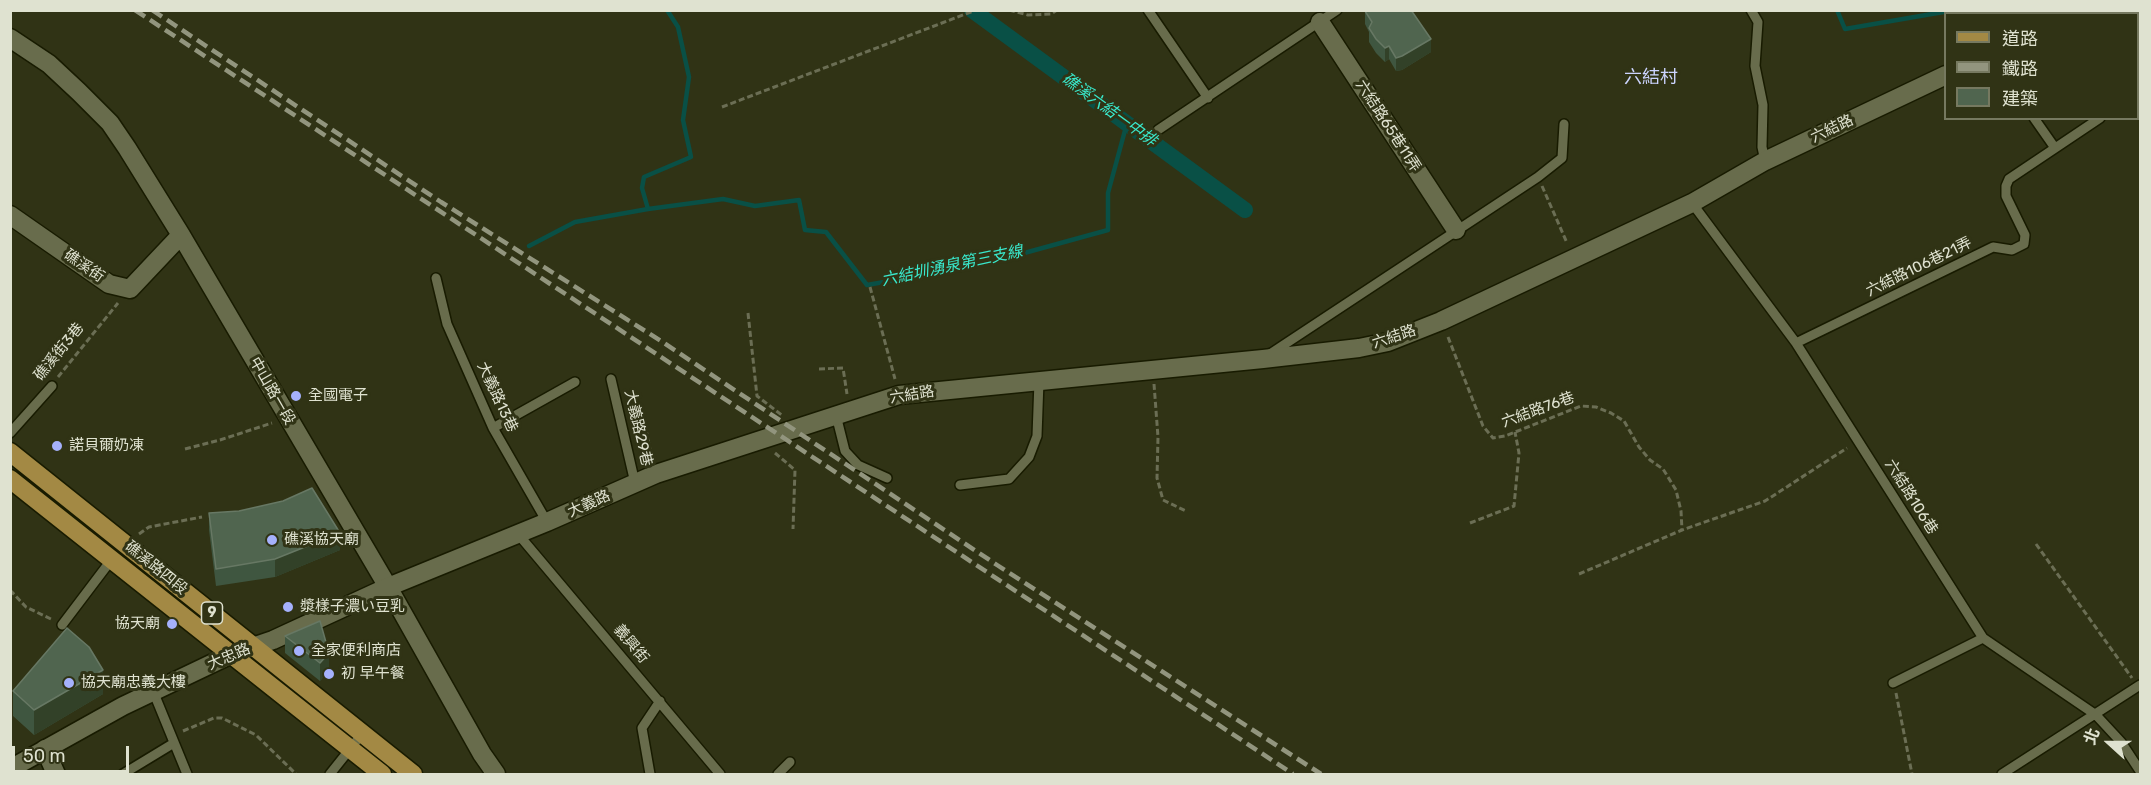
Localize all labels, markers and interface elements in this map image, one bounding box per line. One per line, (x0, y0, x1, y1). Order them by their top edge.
legend (1944, 12, 2139, 120)
text: 道路 (2002, 28, 2038, 50)
text: 鐵路 (2002, 58, 2038, 80)
district label: 六結村 (1624, 67, 1678, 89)
water label: 礁溪六結一中排 (1058, 69, 1160, 151)
street label: 六結路65巷11弄 (1352, 77, 1424, 175)
text: 建築 (2002, 88, 2038, 110)
street label: 六結路 (1808, 111, 1856, 147)
street label: 六結路106巷21弄 (1863, 234, 1975, 300)
water label: 六結圳湧泉第三支線 (880, 242, 1024, 290)
street label: 礁溪街 (60, 246, 108, 286)
street label: 礁溪街3巷 (30, 320, 88, 384)
street label: 六結路 (1370, 321, 1418, 353)
street label: 中山路一段 (245, 354, 299, 428)
street label: 大義路13巷 (473, 359, 521, 435)
street label: 六結路 (888, 383, 936, 407)
place label: 全國電子 (308, 387, 368, 405)
street label: 大義路29巷 (620, 388, 656, 468)
street label: 六結路76巷 (1499, 388, 1577, 432)
marker: 全國電子 (289, 389, 303, 403)
place label: 諾貝爾奶凍 (69, 437, 144, 455)
marker: 諾貝爾奶凍 (50, 439, 64, 453)
street label: 六結路106巷 (1881, 456, 1941, 538)
street label: 大義路 (565, 487, 613, 521)
place label: 礁溪協天廟 (284, 531, 359, 549)
marker: 礁溪協天廟 (265, 533, 279, 547)
street label: 礁溪路四段 (121, 537, 191, 599)
place label: 漿樣子濃い豆乳 (300, 598, 405, 616)
marker: 漿樣子濃い豆乳 (281, 600, 295, 614)
road number: 9 (202, 602, 222, 624)
place label: 協天廟 (115, 615, 160, 633)
marker: 協天廟 (165, 617, 179, 631)
street label: 義興街 (610, 621, 652, 667)
street label: 大忠路 (205, 640, 253, 674)
place label: 全家便利商店 (311, 642, 401, 660)
marker: 全家便利商店 (292, 644, 306, 658)
place label: 初 早午餐 (341, 665, 405, 683)
marker: 初 早午餐 (322, 667, 336, 681)
place label: 協天廟忠義大樓 (81, 674, 186, 692)
marker: 協天廟忠義大樓 (62, 676, 76, 690)
north arrow (2079, 713, 2139, 773)
text: 北 (2080, 725, 2103, 747)
scale bar (15, 734, 132, 772)
text: 50 m (23, 745, 66, 767)

